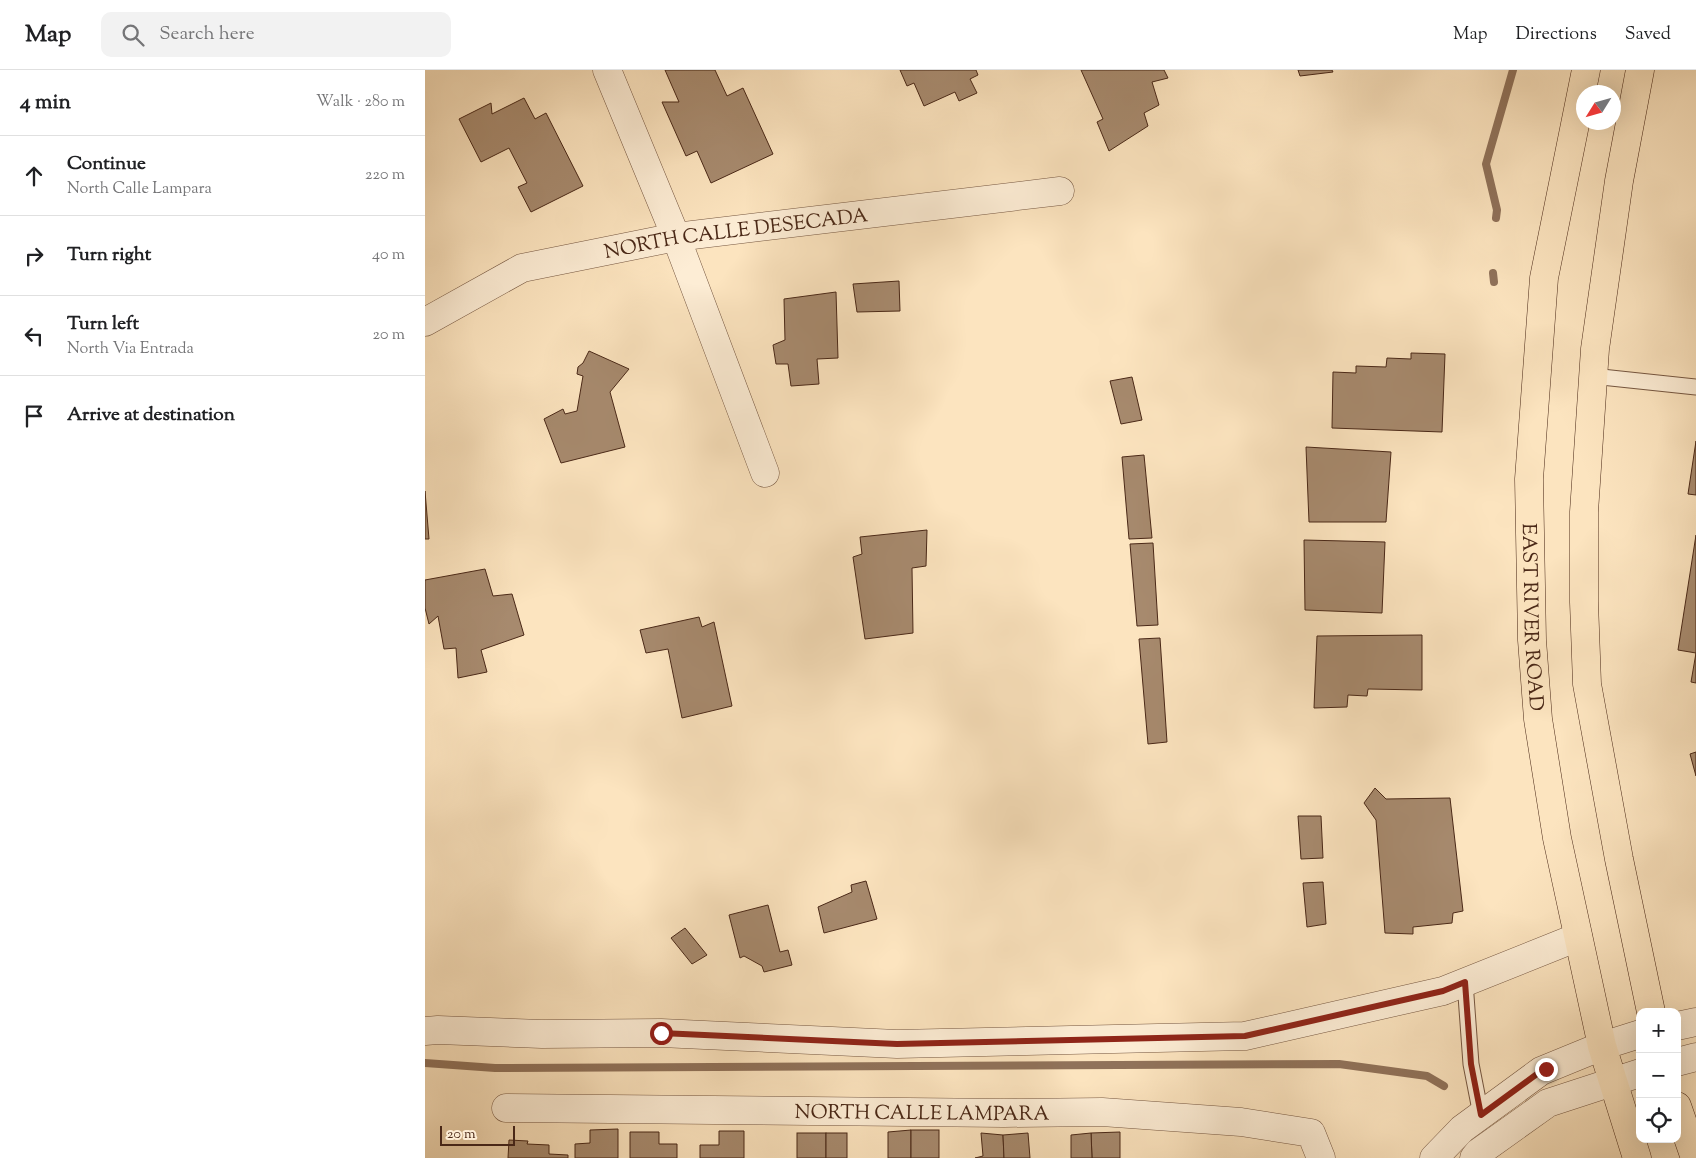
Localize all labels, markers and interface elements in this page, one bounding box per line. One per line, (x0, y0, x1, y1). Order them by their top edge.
search box (101, 12, 451, 57)
text: Map (25, 18, 71, 52)
icon: search (119, 21, 147, 49)
text: Search here (159, 21, 255, 48)
text: Map (1453, 22, 1488, 48)
text: Directions (1516, 22, 1597, 48)
text: Saved (1625, 22, 1671, 48)
north arrow (1576, 85, 1621, 130)
text: 4 min (20, 88, 71, 118)
text: Walk · 280 m (316, 91, 405, 114)
text: Continue (67, 151, 146, 178)
icon: ahead (20, 162, 48, 190)
text: 220 m (365, 164, 405, 187)
text: North Calle Lampara (67, 178, 212, 201)
street label: NORTH CALLE DESECADA (602, 202, 870, 268)
icon: right (20, 242, 48, 270)
text: Turn right (67, 242, 151, 269)
text: 40 m (372, 244, 405, 267)
text: Turn left (67, 311, 139, 338)
icon: left (20, 322, 48, 350)
text: 20 m (372, 324, 405, 347)
text: North Via Entrada (67, 338, 194, 361)
icon: arrive (20, 402, 48, 430)
text: Arrive at destination (67, 402, 235, 429)
street label: EAST RIVER ROAD (1513, 523, 1549, 712)
map controls (1636, 1008, 1681, 1143)
button: + (1636, 1008, 1681, 1053)
route start (650, 1022, 673, 1045)
button: − (1636, 1053, 1681, 1098)
route end (1535, 1058, 1558, 1081)
button: locate (1636, 1098, 1681, 1143)
street label: NORTH CALLE LAMPARA (794, 1099, 1050, 1130)
scale bar (440, 1123, 515, 1146)
text: 20 m (447, 1125, 476, 1145)

